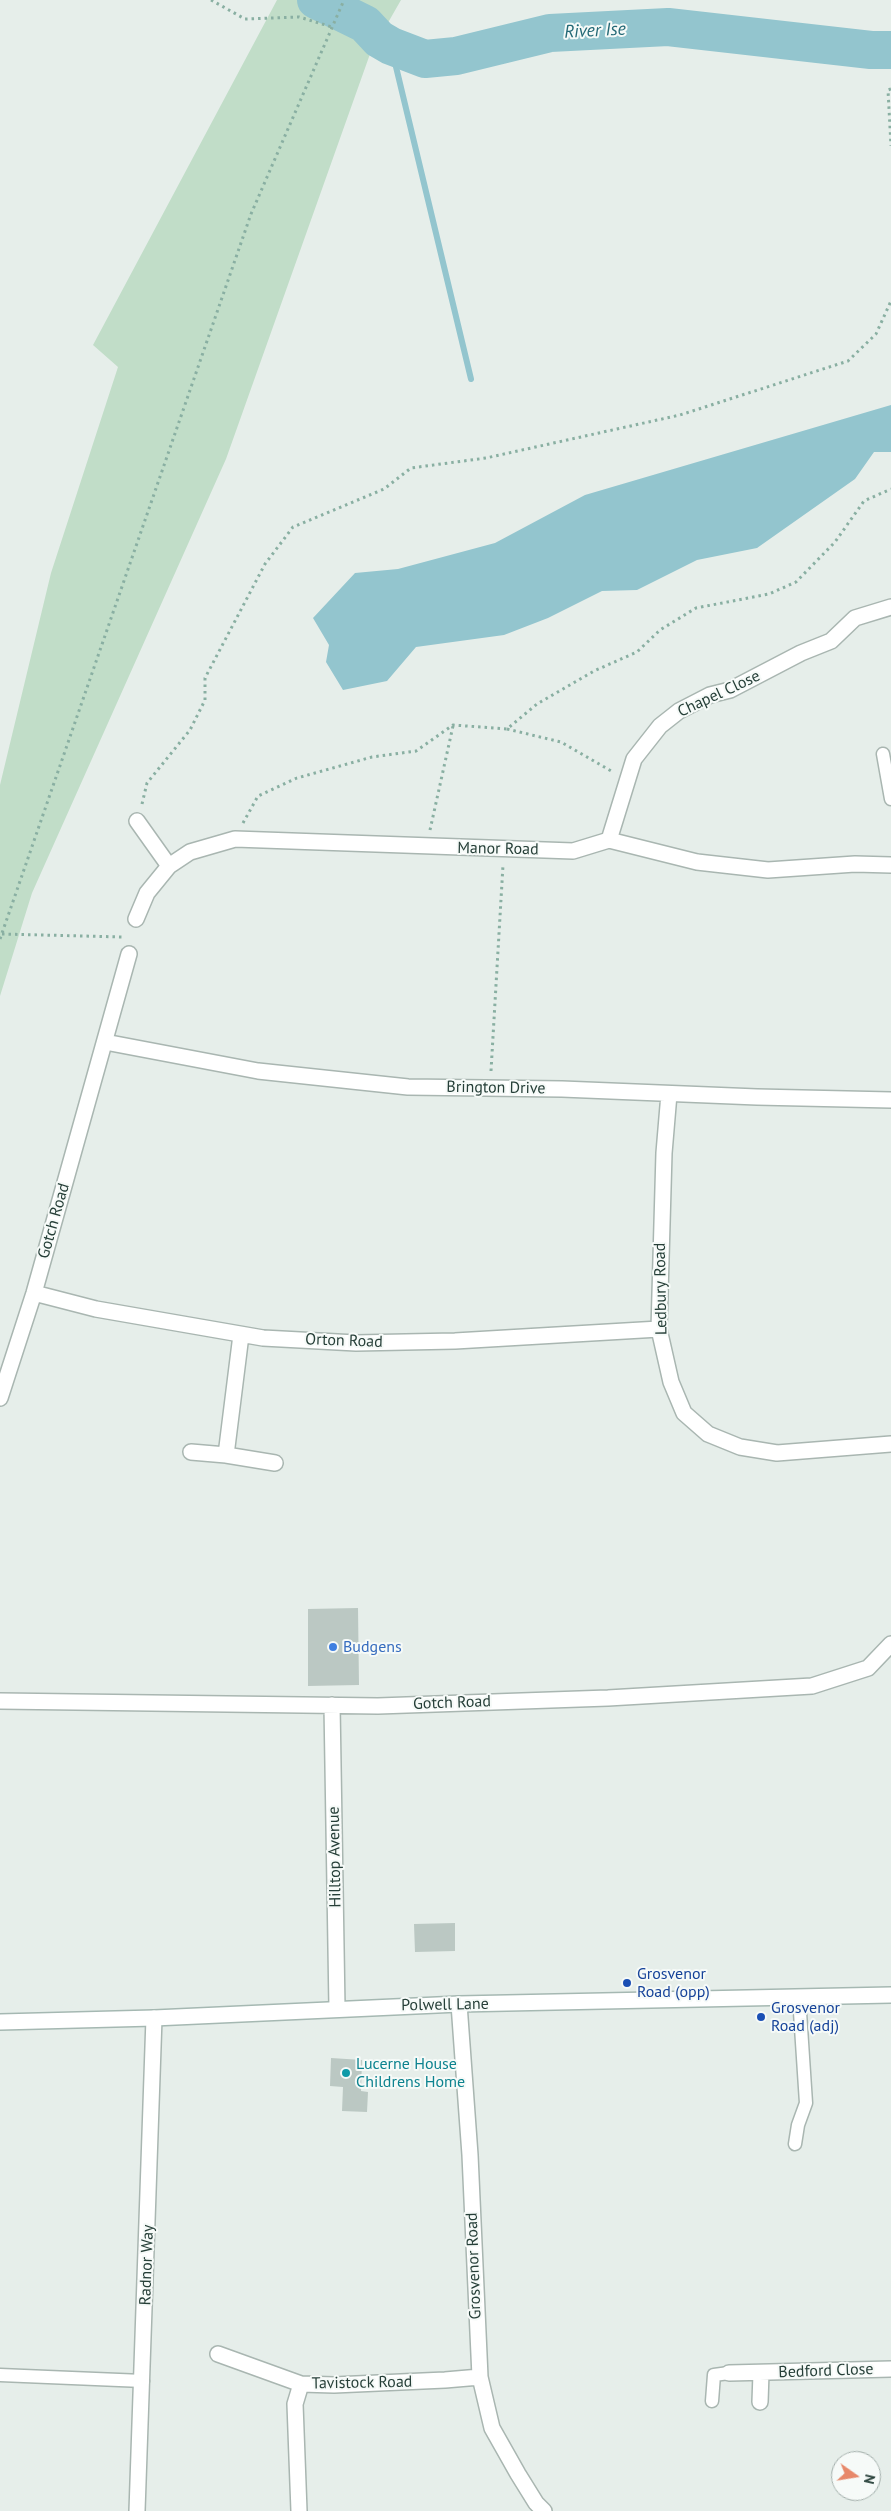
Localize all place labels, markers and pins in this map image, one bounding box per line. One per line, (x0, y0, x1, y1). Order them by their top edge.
place label: Budgens (343, 1637, 402, 1657)
marker: Budgens (327, 1641, 339, 1653)
place label: Grosvenor Road (opp) (637, 1964, 710, 2002)
marker: Grosvenor Road (opp) (621, 1977, 633, 1989)
place label: Grosvenor Road (adj) (771, 1998, 840, 2036)
marker: Grosvenor Road (adj) (755, 2011, 767, 2023)
place label: Lucerne House Childrens Home (356, 2054, 465, 2092)
marker: Lucerne House Childrens Home (340, 2067, 352, 2079)

